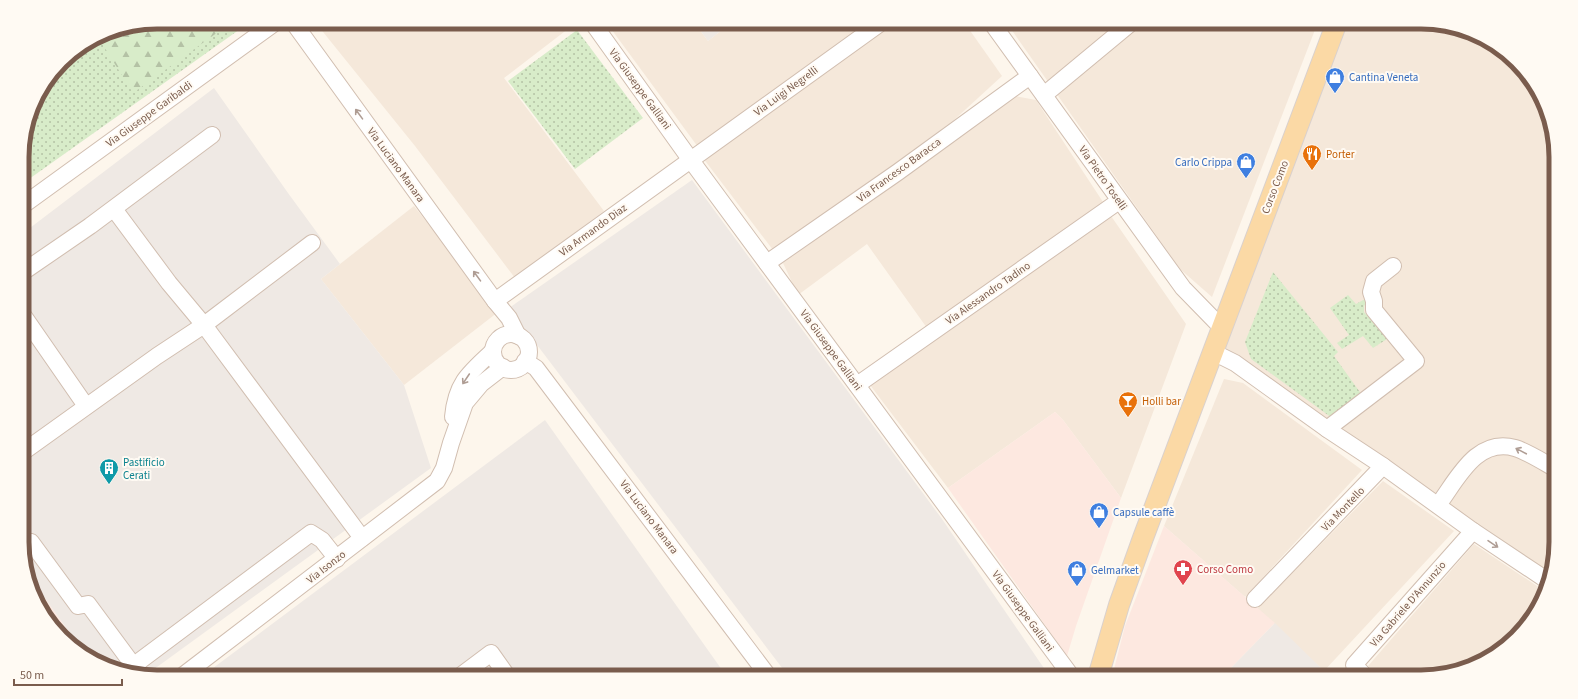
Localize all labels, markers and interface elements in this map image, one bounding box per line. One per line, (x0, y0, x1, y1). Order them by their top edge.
street label: Via Giuseppe Galliani (606, 46, 674, 132)
street label: Via Luigi Negrelli (751, 63, 821, 119)
shop icon: Cantina Veneta (1324, 66, 1346, 94)
place label: Cantina Veneta (1349, 70, 1418, 85)
street label: Via Giuseppe Garibaldi (103, 78, 195, 150)
one-way arrow (355, 108, 363, 119)
street label: Via Luciano Manara (364, 125, 428, 205)
street label: Via Francesco Baracca (854, 134, 944, 206)
street label: Via Pietro Toselli (1075, 143, 1131, 213)
restaurant icon: Porter (1301, 143, 1323, 171)
place label: Porter (1326, 147, 1355, 162)
shop icon: Carlo Crippa (1235, 151, 1257, 179)
place label: Carlo Crippa (1175, 155, 1232, 170)
street label: Corso Como (1258, 158, 1292, 216)
street label: Via Armando Diaz (556, 200, 630, 260)
street label: Via Alessandro Tadino (943, 258, 1034, 328)
one-way arrow (473, 270, 481, 281)
street label: Via Giuseppe Galliani (797, 307, 865, 393)
one-way arrow (461, 373, 470, 384)
bar icon: Holli bar (1117, 390, 1139, 418)
place label: Holli bar (1142, 394, 1181, 409)
one-way arrow (1516, 447, 1528, 454)
place label: Pastificio Cerati (123, 455, 165, 483)
building icon: Pastificio Cerati (98, 457, 120, 485)
street label: Via Luciano Manara (616, 477, 682, 557)
street label: Via Montello (1318, 483, 1368, 535)
shop icon: Capsule caffè (1088, 501, 1110, 529)
place label: Capsule caffè (1113, 505, 1175, 520)
one-way arrow (1487, 540, 1498, 548)
street label: Via Isonzo (303, 547, 349, 587)
pharmacy icon: Corso Como (1172, 558, 1194, 586)
street label: Via Gabriele D'Annunzio (1367, 558, 1450, 650)
shop icon: Gelmarket (1066, 559, 1088, 587)
place label: Corso Como (1197, 562, 1253, 577)
place label: Gelmarket (1091, 563, 1139, 578)
street label: Via Giuseppe Galliani (989, 568, 1057, 654)
scale bar (14, 661, 122, 687)
text: 50 m (20, 667, 44, 684)

